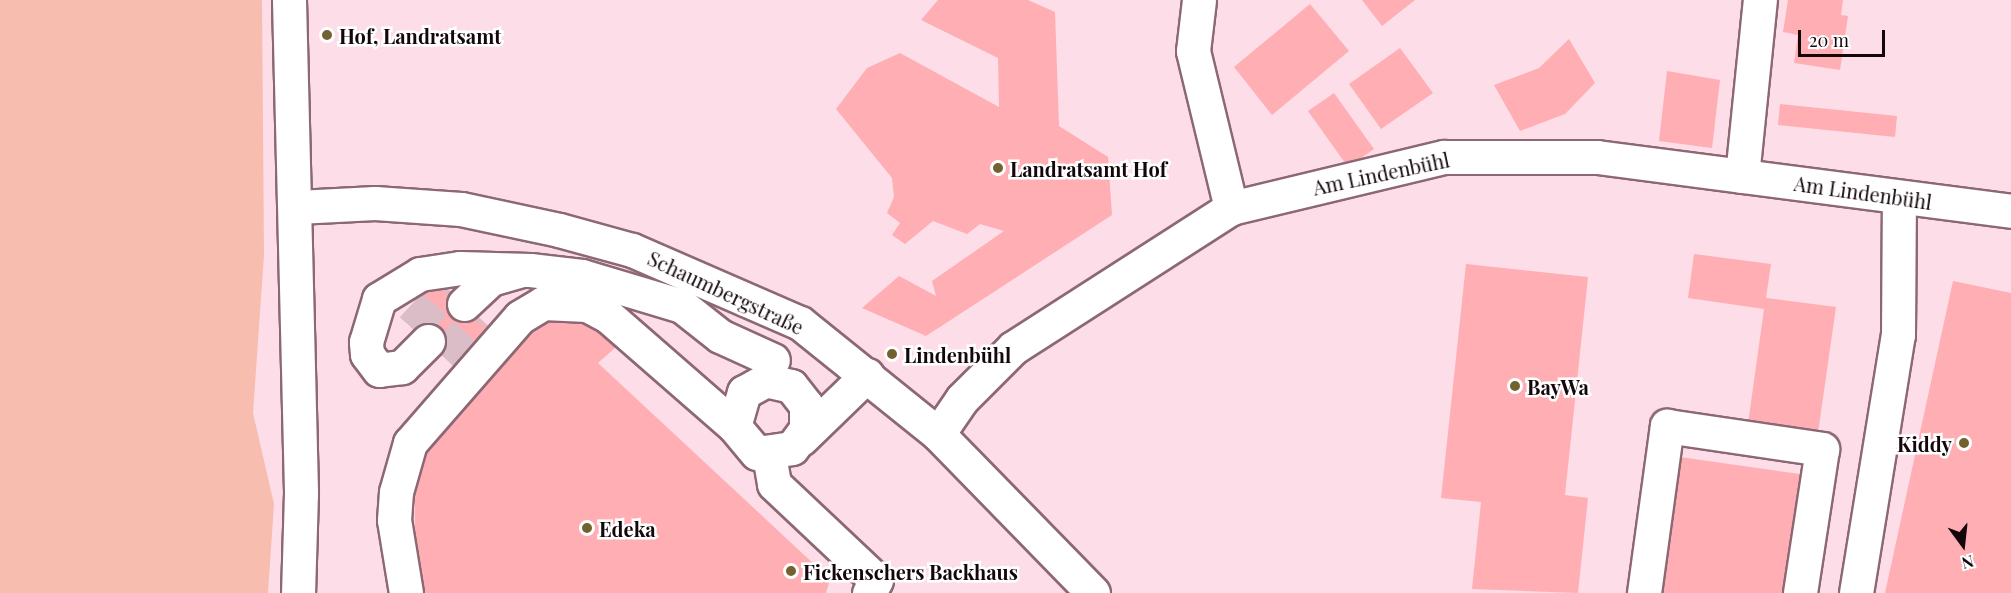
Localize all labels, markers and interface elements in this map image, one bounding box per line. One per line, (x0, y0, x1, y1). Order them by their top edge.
scale bar (1801, 18, 1888, 56)
place label: Hof, Landratsamt (339, 23, 501, 47)
marker: Hof, Landratsamt (320, 28, 334, 42)
text: 20 m (1809, 28, 1849, 52)
street label: Am Lindenbühl (1311, 147, 1451, 199)
place label: Landratsamt Hof (1010, 156, 1167, 180)
marker: Landratsamt Hof (991, 161, 1005, 175)
street label: Am Lindenbühl (1793, 170, 1933, 214)
street label: Schaumbergstraße (644, 245, 808, 339)
place label: Lindenbühl (904, 342, 1011, 366)
marker: Lindenbühl (885, 347, 899, 361)
place label: BayWa (1527, 374, 1589, 398)
marker: BayWa (1508, 379, 1522, 393)
place label: Kiddy (1897, 431, 1952, 455)
marker: Kiddy (1957, 436, 1971, 450)
north arrow (1933, 515, 1993, 575)
place label: Edeka (599, 516, 656, 540)
marker: Edeka (580, 521, 594, 535)
text: N (1959, 551, 1976, 575)
place label: Fickenschers Backhaus (803, 559, 1018, 583)
marker: Fickenschers Backhaus (784, 564, 798, 578)

